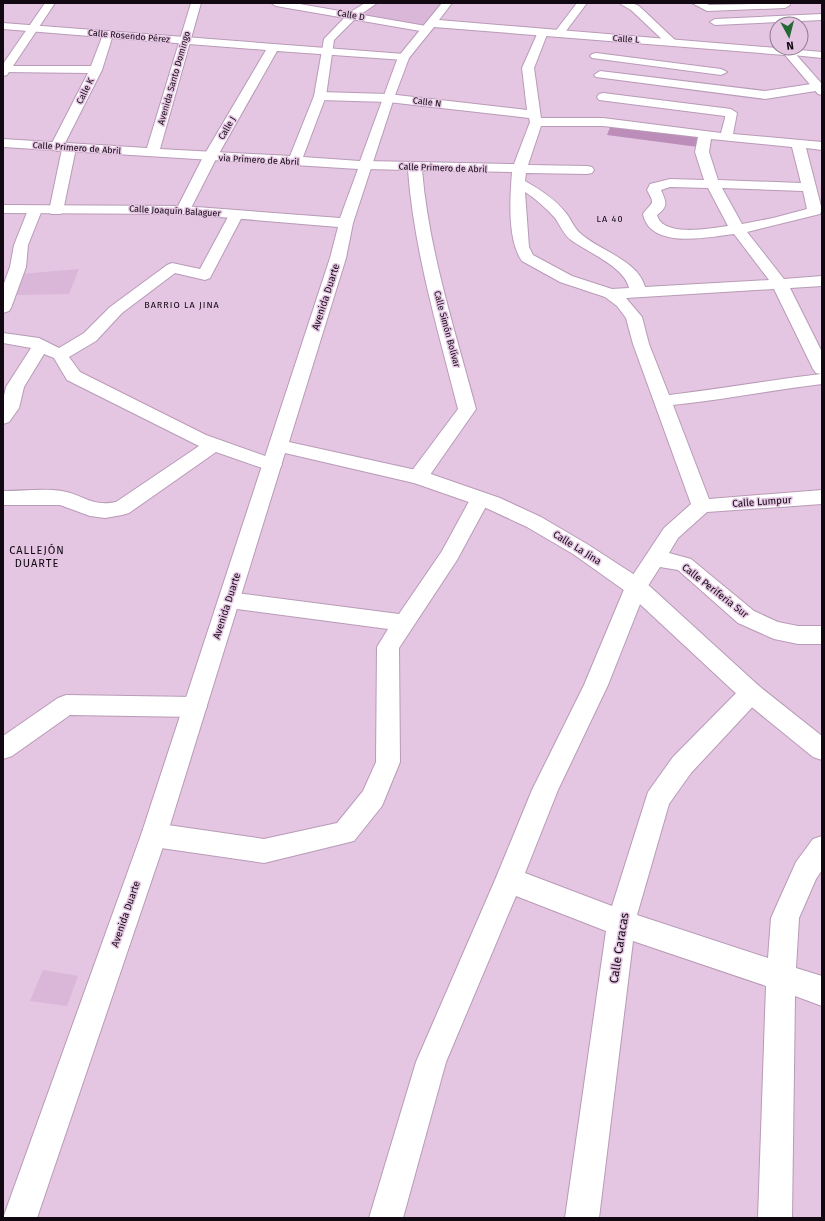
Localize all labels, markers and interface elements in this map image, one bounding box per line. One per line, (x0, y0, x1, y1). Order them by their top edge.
street label: Calle D (336, 8, 366, 22)
north arrow (769, 16, 809, 56)
street label: Calle Rosendo Pérez (88, 27, 170, 45)
street label: Avenida Santo Domingo (156, 30, 192, 126)
street label: Calle L (612, 33, 640, 45)
text: N (786, 39, 795, 52)
street label: Calle K (74, 76, 96, 106)
street label: Calle N (412, 95, 442, 109)
street label: Calle J (216, 115, 238, 141)
street label: Calle Primero de Abril (32, 140, 122, 156)
street label: via Primero de Abril (218, 153, 300, 167)
street label: Calle Primero de Abril (399, 161, 488, 175)
street label: Calle Joaquín Balaguer (129, 204, 222, 218)
district label: LA 40 (597, 214, 623, 224)
street label: Avenida Duarte (310, 262, 342, 332)
street label: Calle Simón Bolívar (432, 290, 462, 369)
district label: BARRIO LA JINA (144, 300, 220, 310)
street label: Calle Lumpur (732, 494, 792, 510)
street label: Calle La Jina (551, 528, 603, 568)
district label: CALLEJÓN DUARTE (9, 543, 65, 570)
street label: Calle Periferia Sur (679, 561, 751, 621)
street label: Avenida Duarte (211, 571, 243, 641)
street label: Avenida Duarte (109, 879, 143, 949)
street label: Calle Caracas (607, 911, 632, 984)

